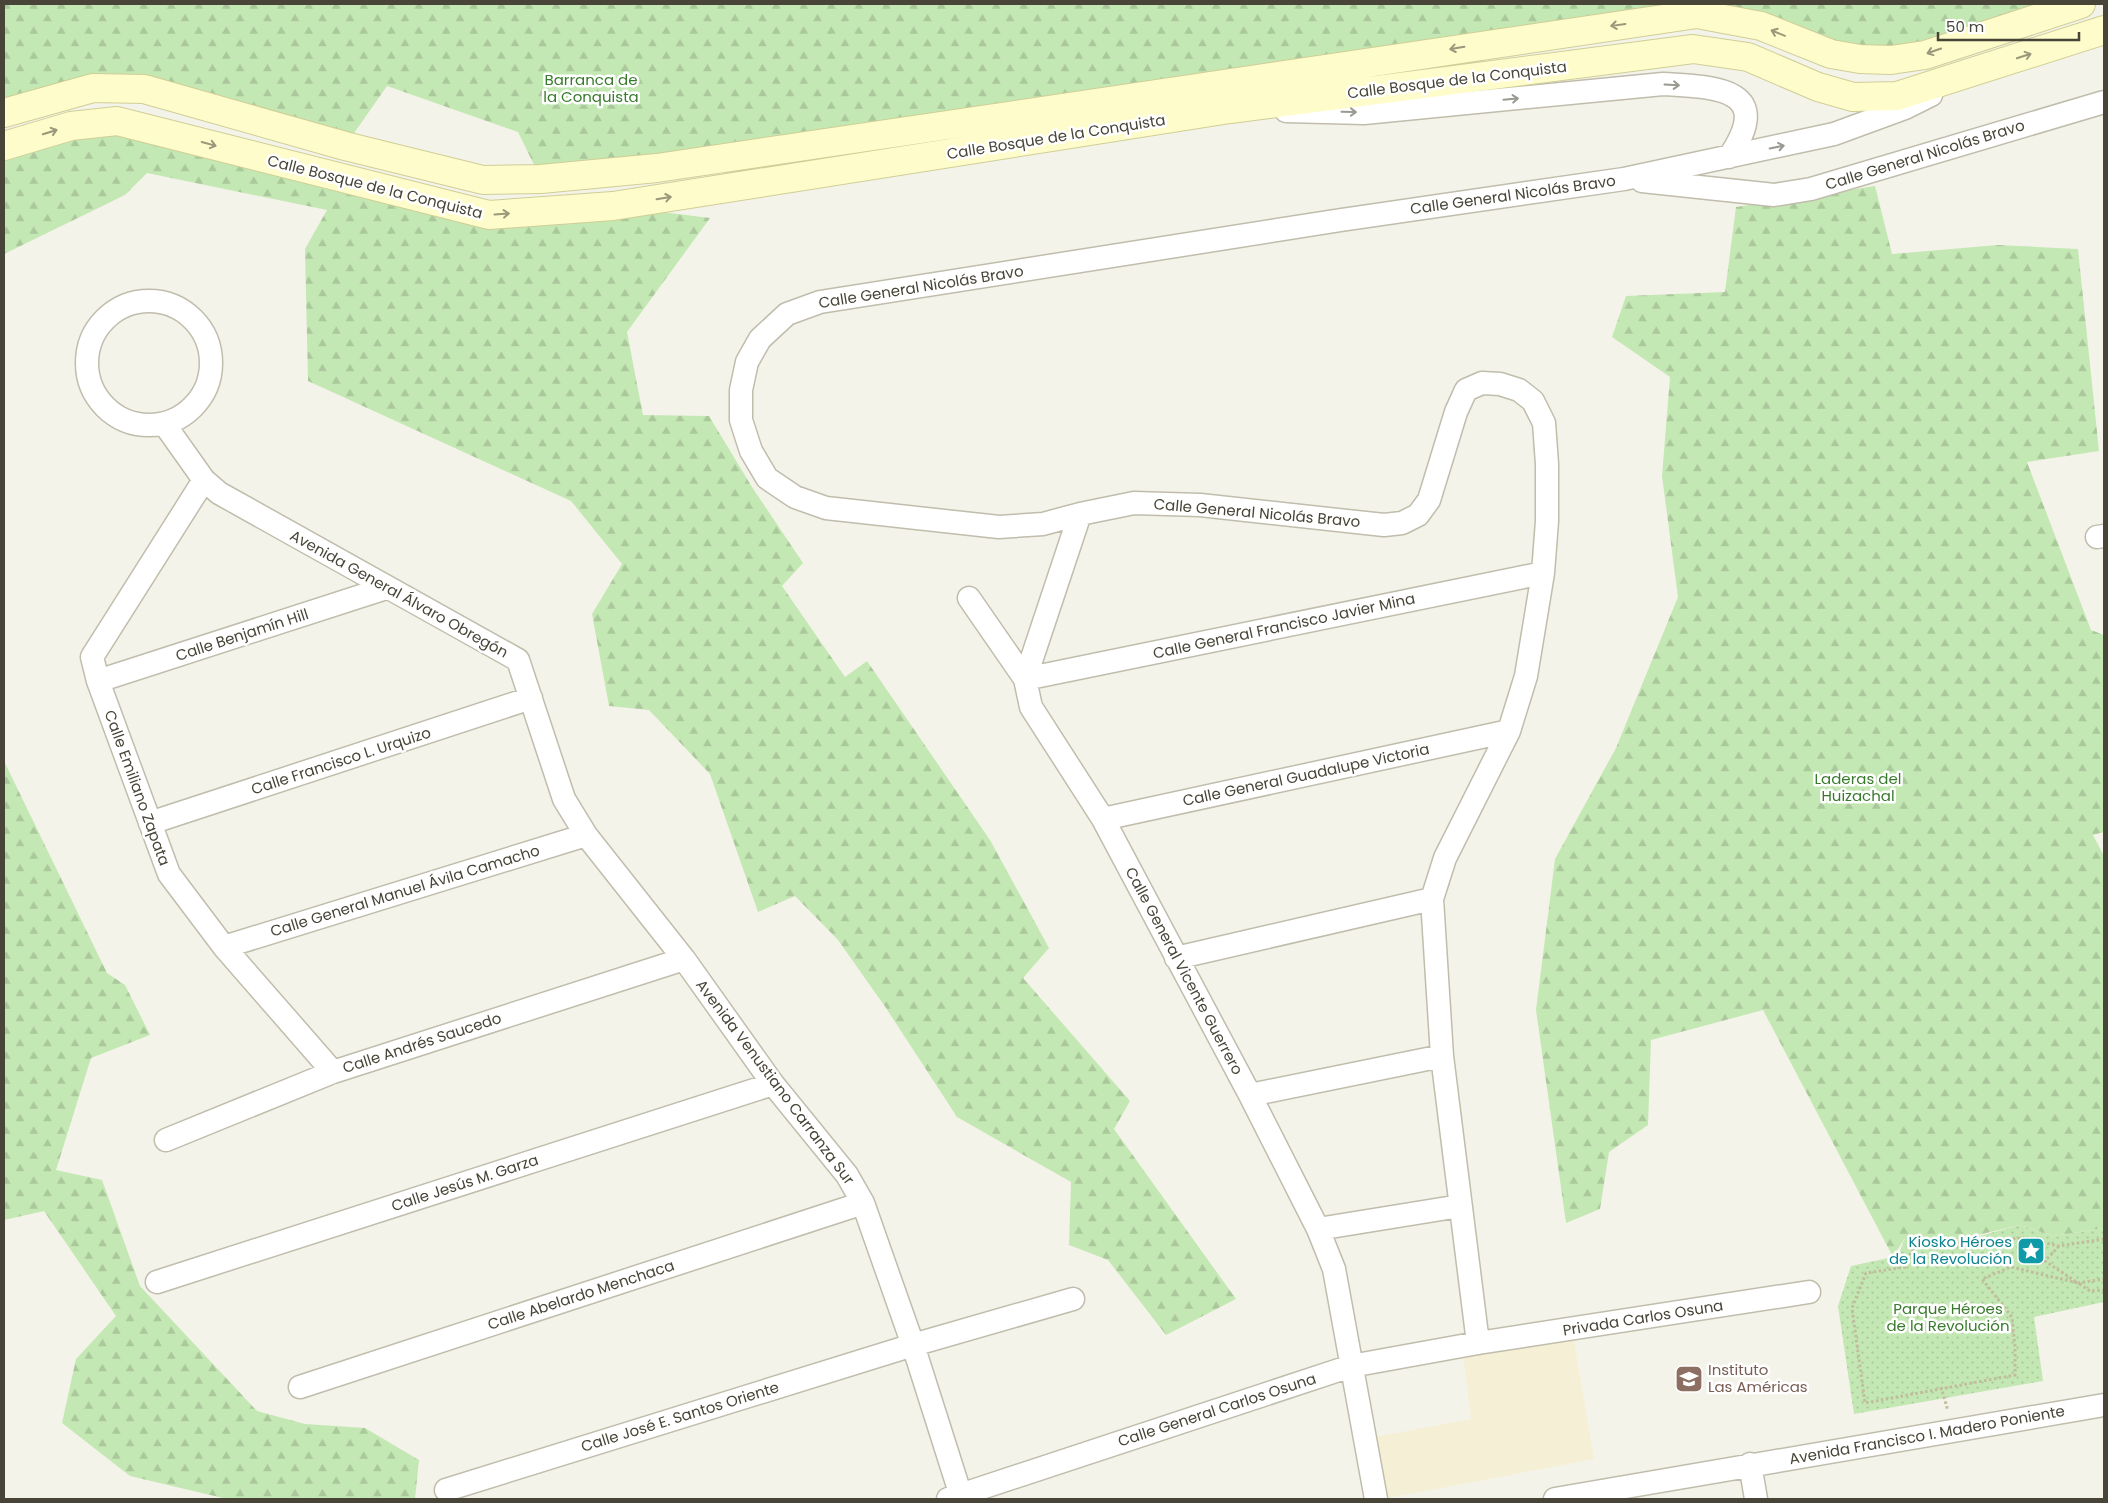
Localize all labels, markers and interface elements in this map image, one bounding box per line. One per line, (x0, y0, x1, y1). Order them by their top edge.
scale bar (1938, 10, 2079, 42)
text: 50 m (1946, 16, 1984, 37)
one-way arrow (1611, 20, 1627, 30)
one-way arrow (1770, 27, 1785, 36)
one-way arrow (1450, 44, 1466, 54)
one-way arrow (1927, 47, 1943, 57)
one-way arrow (2015, 50, 2031, 60)
street label: Calle Bosque de la Conquista (1346, 56, 1568, 103)
park label: Barranca de la Conquista (543, 69, 639, 107)
one-way arrow (1664, 80, 1680, 89)
one-way arrow (1502, 94, 1518, 104)
one-way arrow (1340, 108, 1356, 117)
street label: Calle Bosque de la Conquista (945, 109, 1167, 164)
street label: Calle General Nicolás Bravo (1823, 114, 2027, 195)
one-way arrow (42, 127, 58, 137)
one-way arrow (200, 139, 216, 149)
one-way arrow (1769, 141, 1785, 151)
street label: Calle Bosque de la Conquista (265, 150, 485, 223)
street label: Calle General Nicolás Bravo (1409, 170, 1617, 219)
one-way arrow (656, 193, 672, 203)
one-way arrow (494, 210, 510, 219)
street label: Calle General Nicolás Bravo (817, 260, 1025, 313)
street label: Calle General Nicolás Bravo (1153, 493, 1361, 532)
street label: Avenida General Álvaro Obregón (286, 525, 512, 662)
street label: Calle General Francisco Javier Mina (1151, 587, 1417, 664)
street label: Calle Benjamín Hill (173, 603, 311, 666)
street label: Calle Emiliano Zapata (100, 707, 175, 869)
street label: Calle Francisco L. Urquizo (248, 722, 433, 800)
street label: Calle General Guadalupe Victoria (1181, 738, 1431, 811)
park label: Laderas del Huizachal (1815, 768, 1901, 806)
street label: Calle General Manuel Ávila Camacho (268, 839, 542, 942)
street label: Calle General Vicente Guerrero (1121, 863, 1248, 1078)
street label: Avenida Venustiano Carranza Sur (691, 975, 860, 1189)
street label: Calle Andrés Saucedo (340, 1007, 504, 1078)
street label: Calle Jesús M. Garza (389, 1149, 541, 1216)
place label: Kiosko Héroes de la Revolución (1889, 1231, 2012, 1269)
place icon: Kiosko Héroes de la Revolución (2016, 1236, 2046, 1266)
street label: Calle Abelardo Menchaca (485, 1254, 677, 1335)
street label: Privada Carlos Osuna (1561, 1294, 1725, 1341)
park label: Parque Héroes de la Revolución (1886, 1298, 2010, 1336)
place label: Instituto Las Américas (1708, 1359, 1808, 1397)
school or university icon: Instituto Las Américas (1674, 1364, 1704, 1394)
street label: Calle General Carlos Osuna (1115, 1368, 1319, 1452)
street label: Calle José E. Santos Oriente (578, 1376, 781, 1457)
street label: Avenida Francisco I. Madero Poniente (1788, 1400, 2066, 1469)

